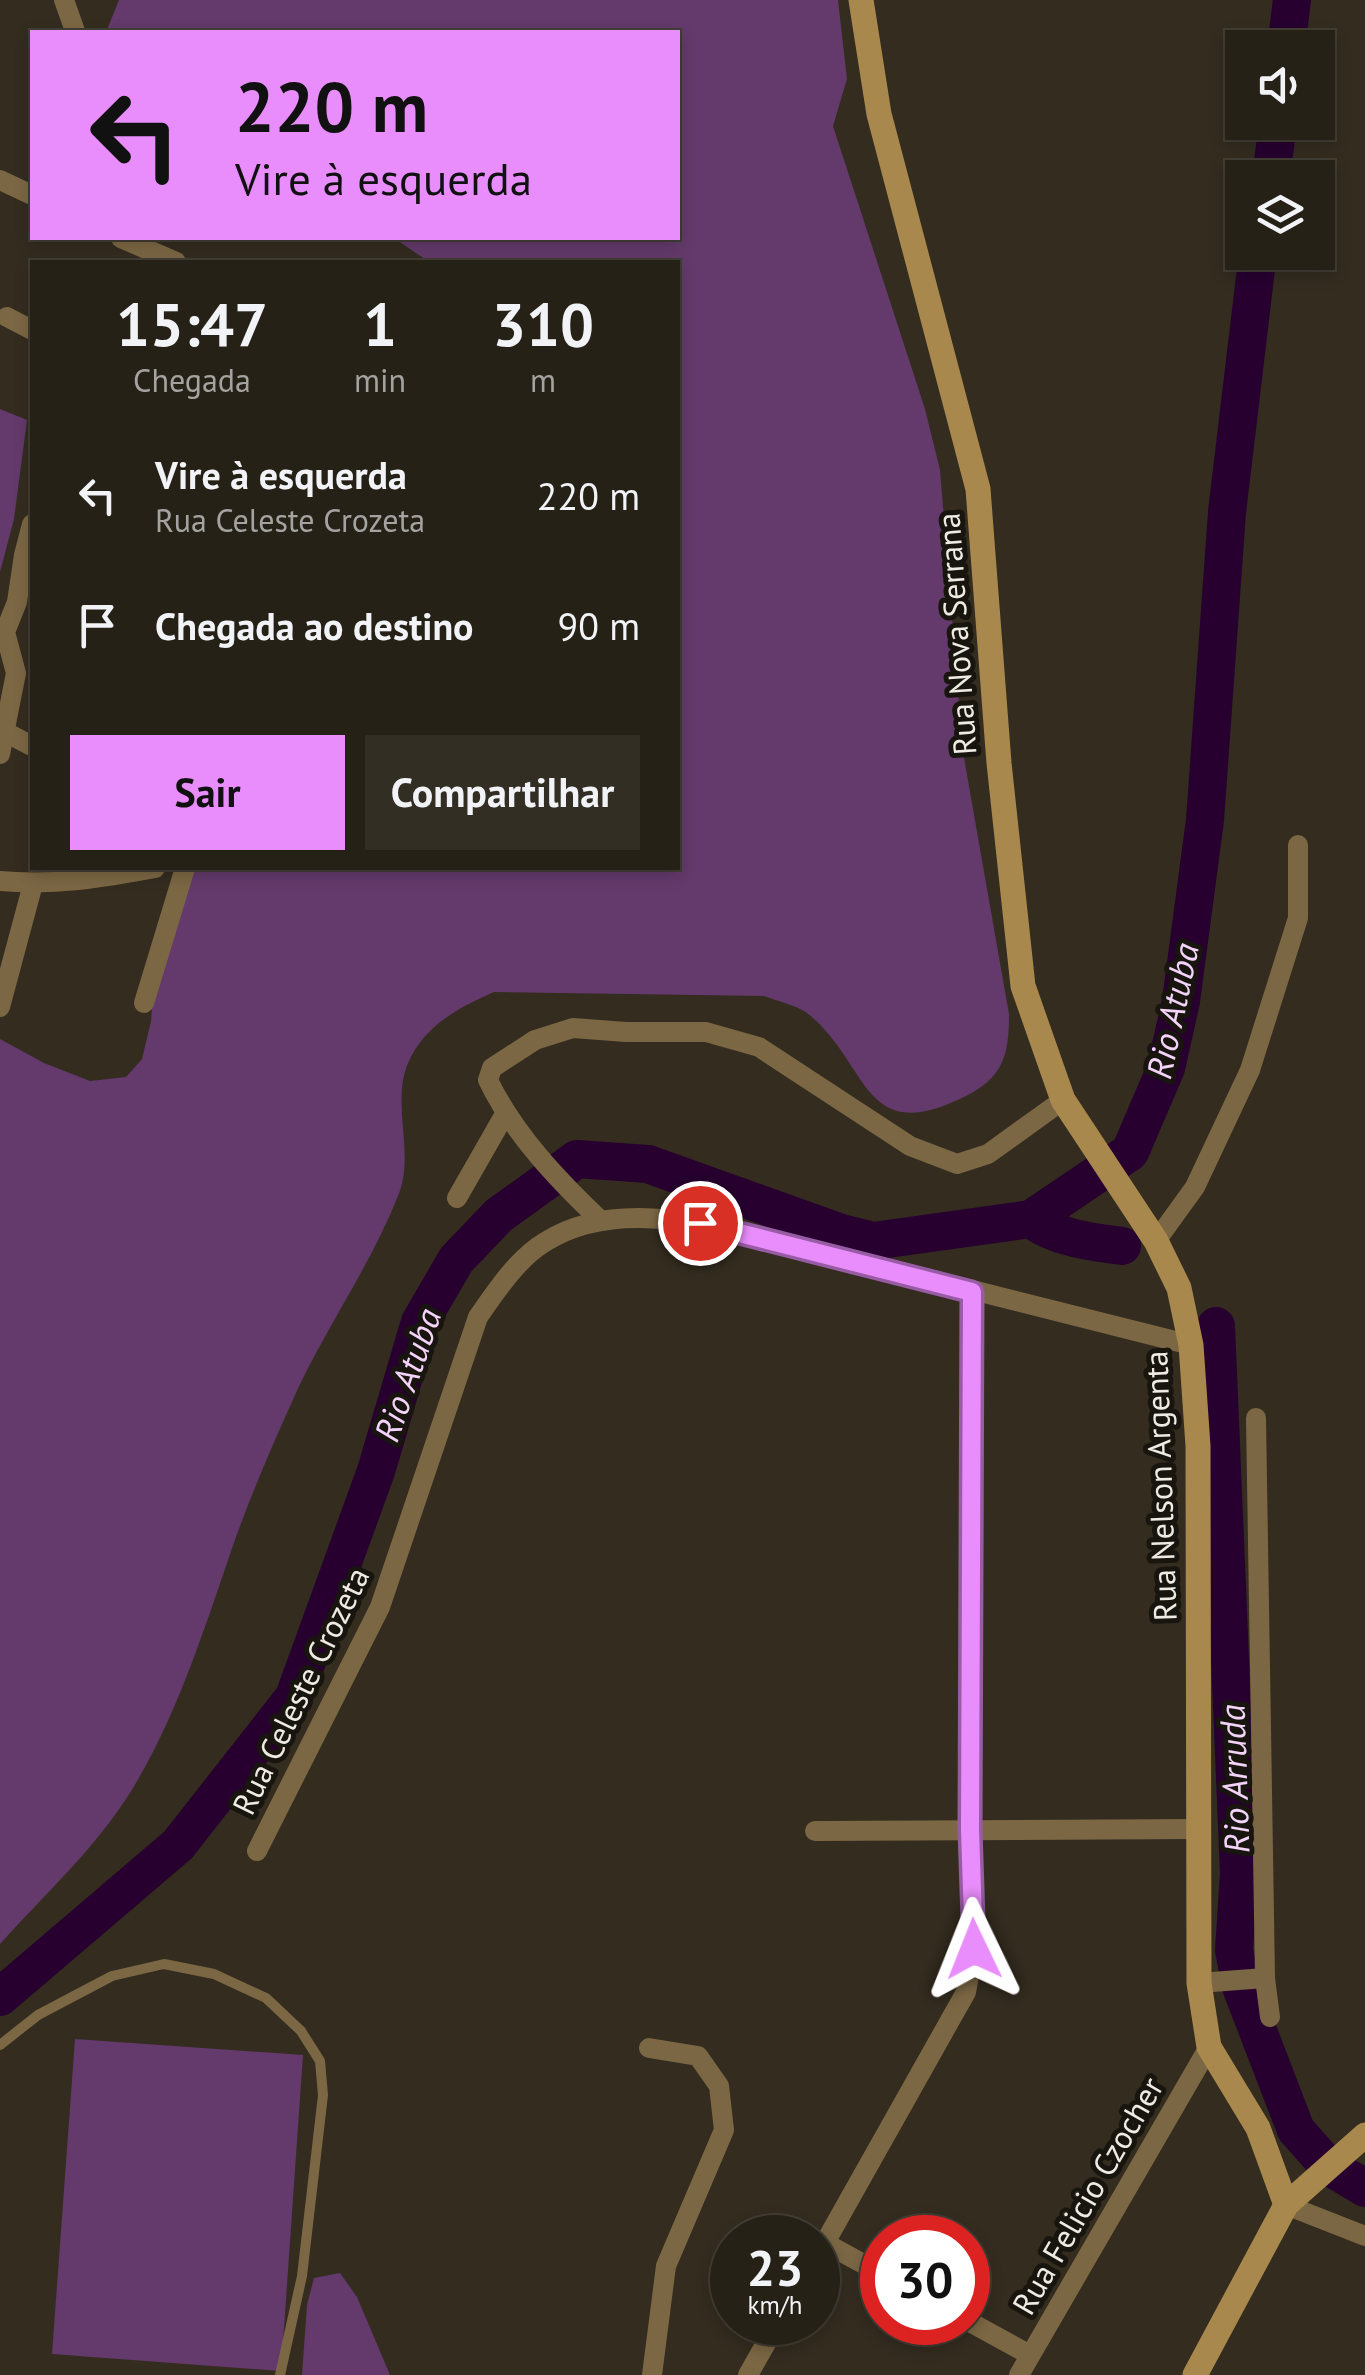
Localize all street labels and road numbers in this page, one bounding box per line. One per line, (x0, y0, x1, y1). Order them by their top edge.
street label: Rua Nova Serrana (927, 512, 985, 757)
street label: Rua Nelson Argenta (1134, 1350, 1186, 1622)
street label: Rua Celeste Crozeta (222, 1560, 378, 1821)
street label: Rua Felicio Czocher (1002, 2069, 1172, 2322)

